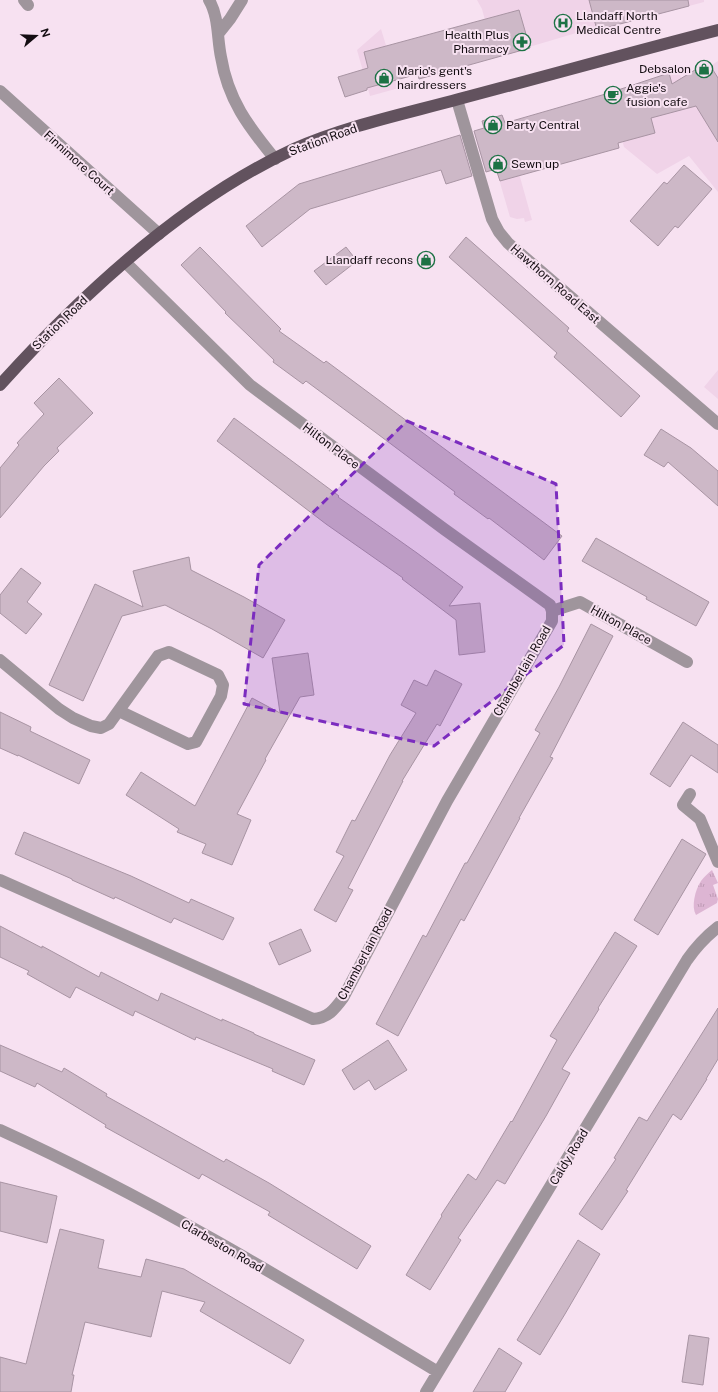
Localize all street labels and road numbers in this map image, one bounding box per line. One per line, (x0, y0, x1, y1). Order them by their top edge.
street label: Station Road (287, 121, 359, 159)
street label: Finnimore Court (41, 128, 117, 198)
street label: Hawthorn Road East (507, 241, 603, 327)
street label: Station Road (29, 293, 91, 353)
street label: Hilton Place (300, 420, 362, 472)
street label: Hilton Place (588, 602, 654, 648)
street label: Chamberlain Road (490, 623, 554, 719)
street label: Chamberlain Road (335, 906, 395, 1002)
street label: Caldy Road (547, 1126, 591, 1188)
street label: Clarbeston Road (178, 1217, 266, 1275)

